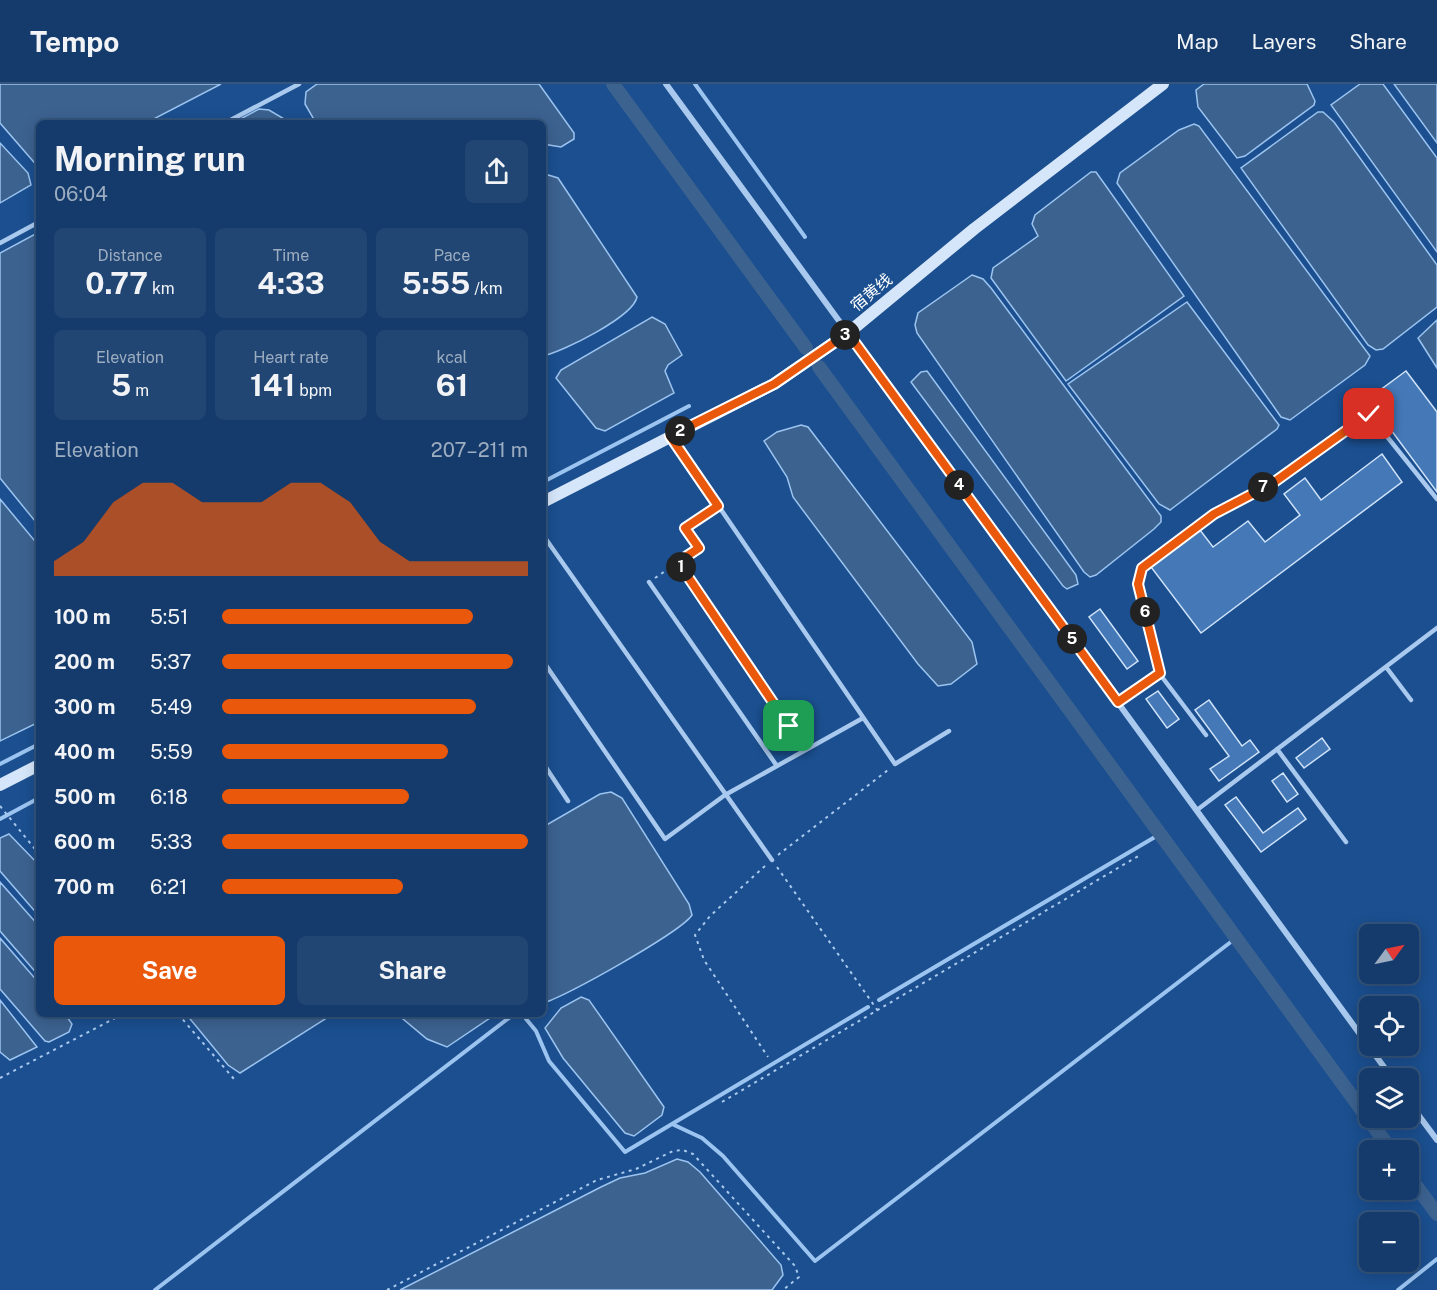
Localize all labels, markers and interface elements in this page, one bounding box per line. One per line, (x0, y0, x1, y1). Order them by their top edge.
text: Tempo (30, 25, 119, 58)
text: Map (1176, 29, 1219, 54)
text: Layers (1252, 29, 1316, 54)
text: Share (1349, 29, 1407, 54)
text: Morning run (54, 140, 246, 178)
button: share (465, 140, 528, 203)
text: 06:04 (54, 182, 108, 206)
text: Distance (98, 246, 162, 265)
text: Time (273, 246, 309, 265)
text: Pace (434, 246, 470, 265)
text: 0.77 (85, 265, 148, 301)
text: 4:33 (257, 265, 325, 301)
text: 5:55 (401, 265, 470, 301)
street label: 宿黄线 (847, 270, 896, 315)
text: km (148, 279, 175, 298)
text: /km (470, 279, 503, 298)
pin: 3 (830, 320, 860, 350)
text: 3 (840, 325, 850, 344)
text: Elevation (96, 348, 164, 367)
text: Heart rate (253, 348, 329, 367)
text: kcal (437, 348, 467, 367)
text: 5 (111, 367, 131, 403)
text: 141 (250, 367, 295, 403)
text: 61 (436, 367, 468, 403)
text: m (131, 381, 149, 400)
text: bpm (295, 381, 332, 400)
pin (1343, 388, 1394, 439)
icon: check (1352, 397, 1385, 430)
pin: 2 (665, 416, 695, 446)
text: 2 (675, 421, 685, 440)
text: Elevation (54, 438, 139, 462)
text: 207–211 m (431, 438, 528, 462)
pin: 4 (944, 470, 974, 500)
pin: 7 (1248, 472, 1278, 502)
text: 4 (954, 475, 964, 494)
text: 7 (1258, 477, 1268, 496)
pin: 1 (666, 552, 696, 582)
text: 1 (678, 557, 684, 576)
pin: 6 (1130, 597, 1160, 627)
text: 6 (1140, 602, 1150, 621)
text: 100 m (54, 605, 111, 629)
text: 5:51 (150, 605, 188, 629)
pin: 5 (1057, 624, 1087, 654)
text: 5 (1067, 629, 1077, 648)
text: 200 m (54, 650, 115, 674)
text: 5:37 (150, 650, 192, 674)
text: 300 m (54, 695, 115, 719)
text: 5:49 (150, 695, 192, 719)
pin (763, 700, 814, 751)
icon: arrive (772, 709, 805, 742)
text: 400 m (54, 740, 115, 764)
text: 5:59 (150, 740, 193, 764)
text: 500 m (54, 785, 116, 809)
text: 6:18 (150, 785, 188, 809)
text: 600 m (54, 830, 115, 854)
text: 5:33 (150, 830, 192, 854)
text: 700 m (54, 875, 114, 899)
text: 6:21 (150, 875, 187, 899)
north arrow (1359, 924, 1419, 984)
map controls (1359, 924, 1419, 1272)
button: Save (54, 936, 285, 1005)
button: Share (297, 936, 528, 1005)
button: locate (1359, 996, 1419, 1056)
button: layers (1359, 1068, 1419, 1128)
button: + (1359, 1140, 1419, 1200)
button: − (1359, 1212, 1419, 1272)

